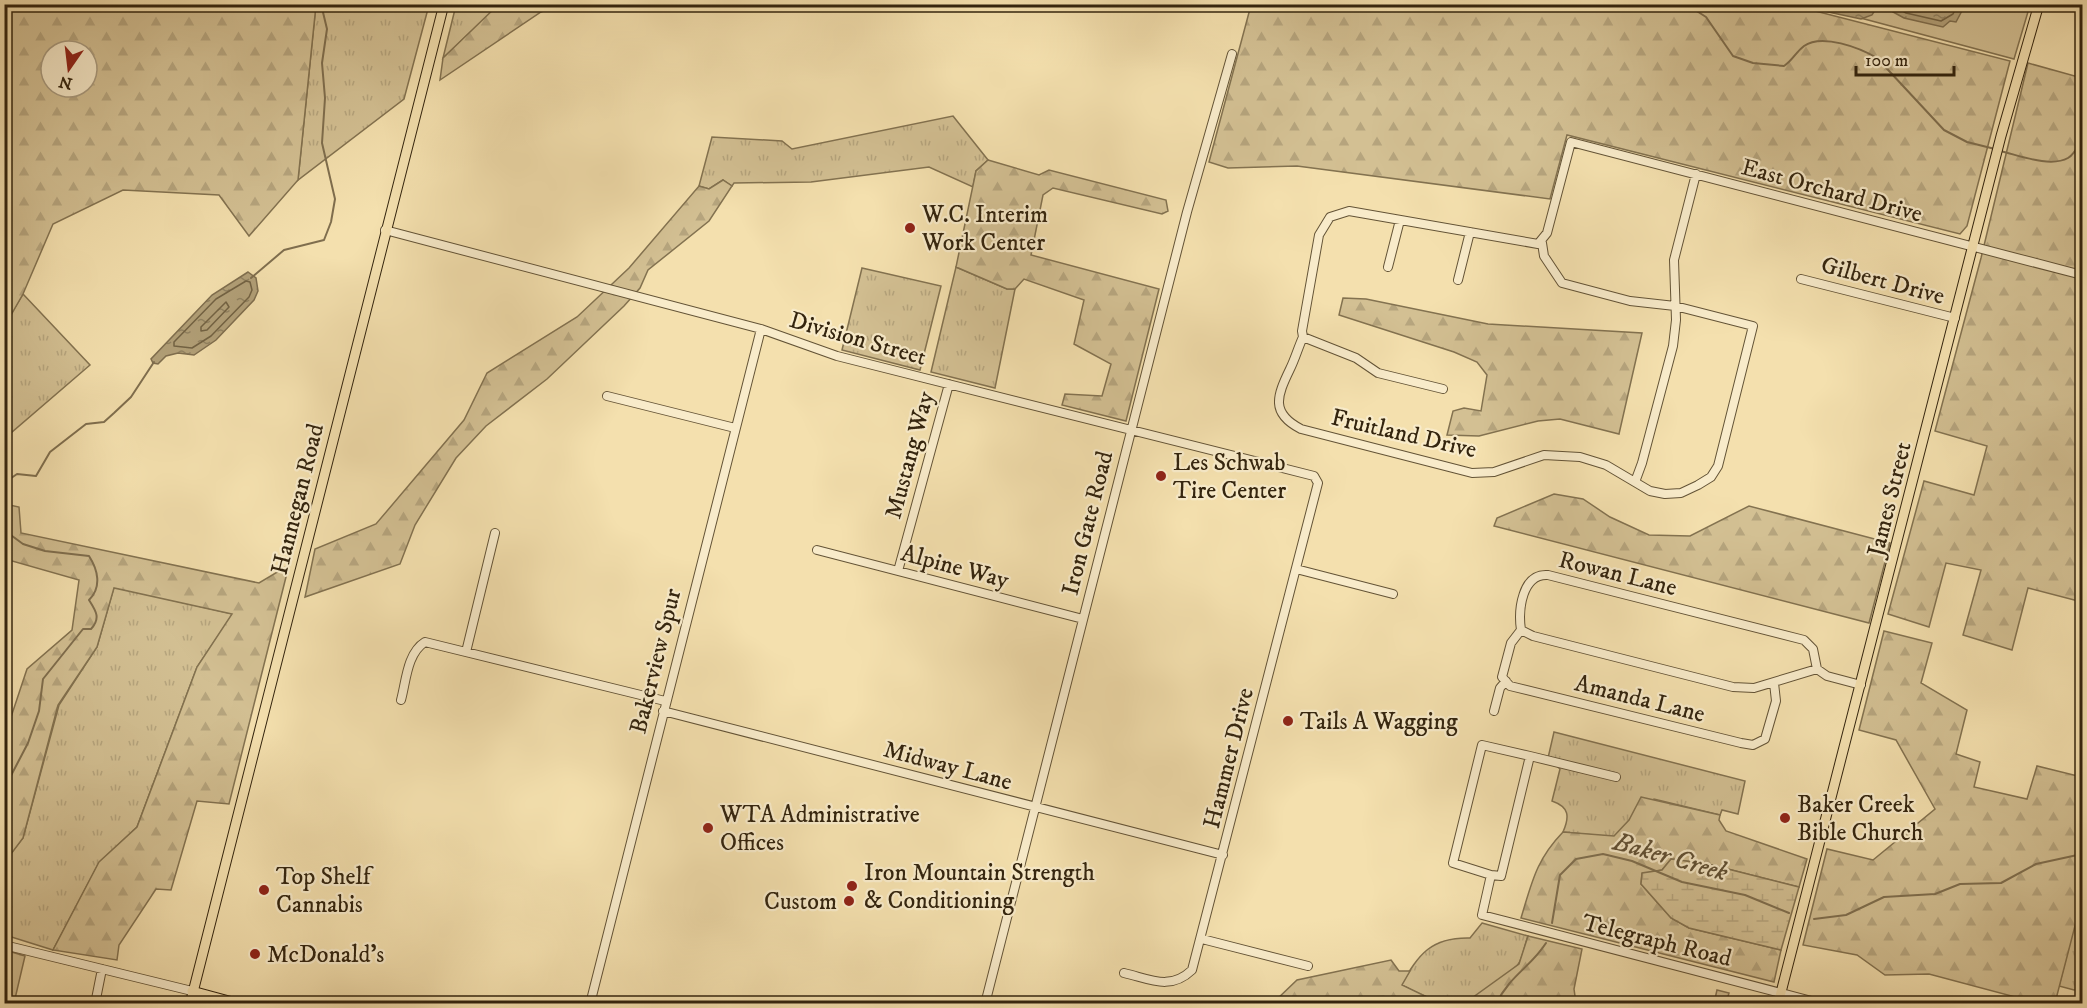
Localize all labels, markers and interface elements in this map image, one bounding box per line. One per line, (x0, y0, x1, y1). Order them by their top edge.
north arrow (39, 39, 99, 99)
scale bar (1856, 39, 1954, 77)
text: 100 m (1865, 50, 1908, 72)
text: N (57, 71, 74, 94)
street label: East Orchard Drive (1738, 152, 1926, 230)
place label: W.C. Interim Work Center (921, 200, 1048, 258)
marker: W.C. Interim Work Center (903, 221, 917, 235)
street label: Gilbert Drive (1818, 250, 1948, 312)
street label: Division Street (786, 305, 930, 373)
street label: Mustang Way (879, 388, 941, 522)
street label: Fruitland Drive (1328, 403, 1479, 465)
street label: Hannegan Road (265, 421, 331, 578)
street label: James Street (1861, 439, 1919, 562)
street label: Iron Gate Road (1056, 448, 1120, 598)
place label: Les Schwab Tire Center (1173, 448, 1286, 506)
marker: Les Schwab Tire Center (1154, 469, 1168, 483)
street label: Alpine Way (898, 538, 1012, 596)
street label: Rowan Lane (1556, 545, 1680, 603)
street label: Bakerview Spur (623, 585, 689, 737)
street label: Amanda Lane (1572, 668, 1708, 730)
street label: Hammer Drive (1197, 685, 1261, 832)
place label: Tails A Wagging (1300, 707, 1458, 737)
marker: Tails A Wagging (1281, 714, 1295, 728)
street label: Midway Lane (880, 734, 1015, 798)
place label: Baker Creek Bible Church (1797, 790, 1924, 848)
place label: WTA Administrative Offices (719, 800, 920, 858)
marker: Baker Creek Bible Church (1778, 811, 1792, 825)
marker: WTA Administrative Offices (701, 821, 715, 835)
water label: Baker Creek (1609, 825, 1732, 890)
place label: Iron Mountain Strength & Conditioning (864, 858, 1095, 916)
place label: Top Shelf Cannabis (276, 862, 374, 920)
marker: Iron Mountain Strength & Conditioning (845, 879, 859, 893)
marker: Top Shelf Cannabis (257, 883, 271, 897)
place label: Custom (764, 887, 837, 917)
marker: Custom (842, 894, 856, 908)
street label: Telegraph Road (1579, 908, 1735, 974)
place label: McDonald's (267, 940, 384, 970)
marker: McDonald's (248, 947, 262, 961)

